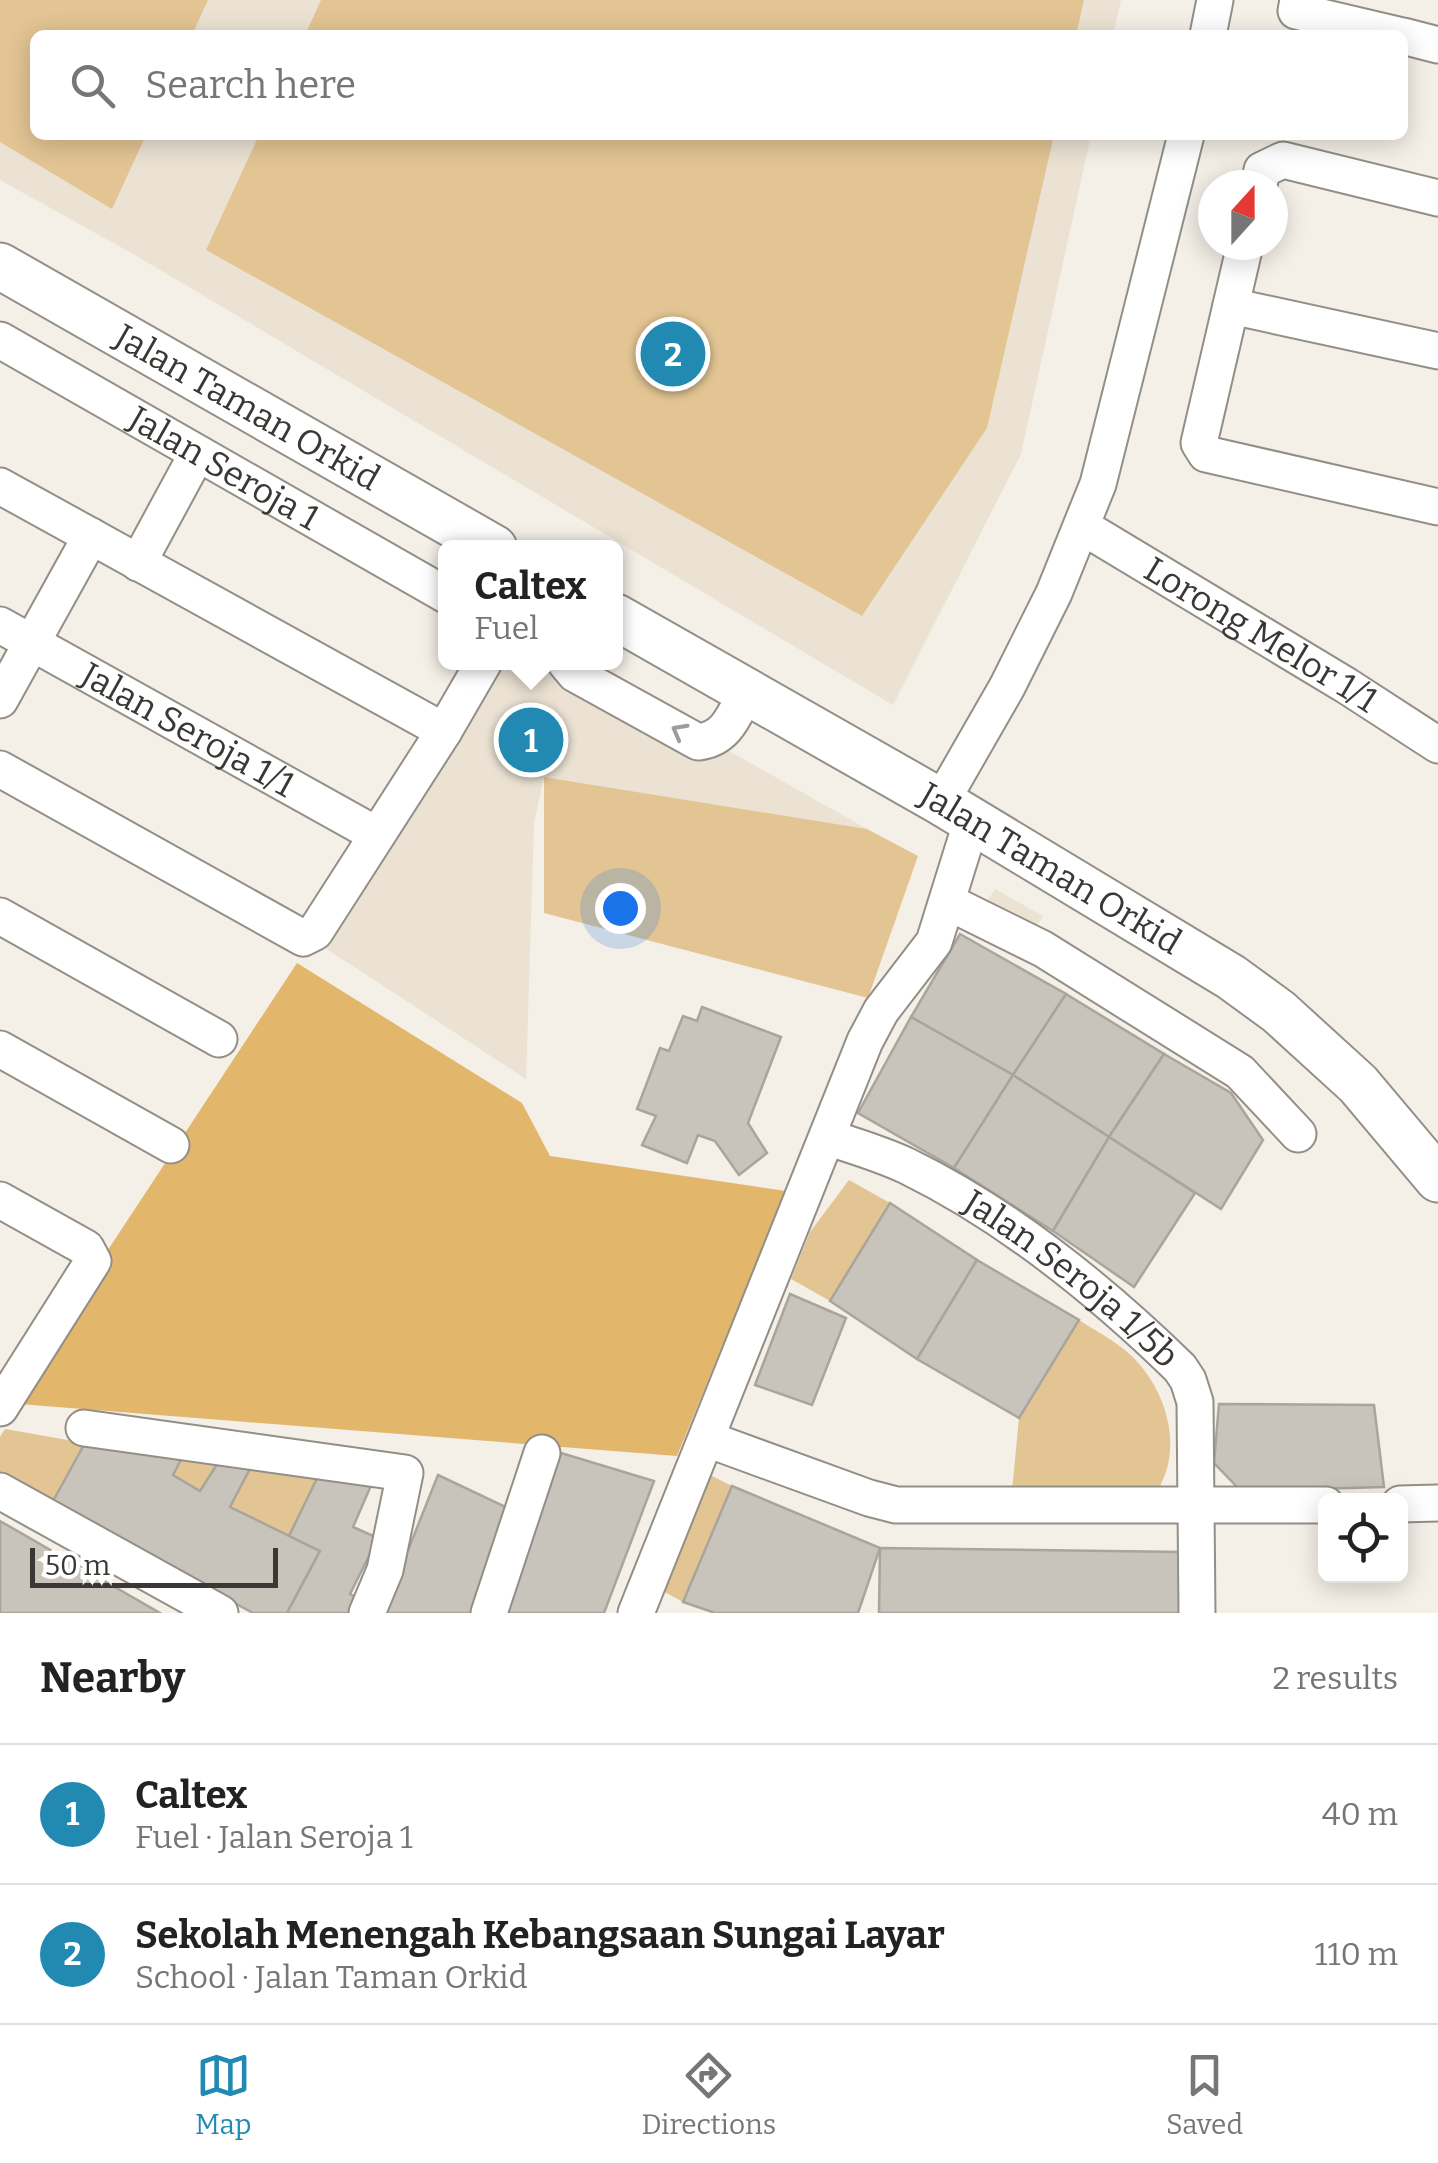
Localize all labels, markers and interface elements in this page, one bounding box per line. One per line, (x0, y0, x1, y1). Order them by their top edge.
search box (30, 30, 1408, 140)
icon: search (65, 58, 120, 113)
text: Search here (145, 62, 356, 108)
north arrow (1198, 170, 1288, 260)
street label: Jalan Taman Orkid (107, 315, 387, 499)
pin: 2 (640, 316, 706, 392)
street label: Jalan Seroja 1 (121, 397, 327, 539)
popup (438, 540, 623, 670)
street label: Lorong Melor 1/1 (1137, 548, 1385, 721)
text: Caltex (474, 563, 587, 609)
text: Fuel (474, 609, 539, 647)
street label: Jalan Seroja 1/1 (73, 653, 302, 806)
pin: 1 (498, 702, 564, 778)
one-way arrow (671, 724, 689, 744)
street label: Jalan Taman Orkid (911, 773, 1189, 963)
your location (595, 883, 646, 934)
street label: Jalan Seroja 1/5b (955, 1180, 1187, 1376)
map controls (1318, 1493, 1408, 1583)
button: locate (1318, 1493, 1408, 1583)
scale bar (30, 1543, 278, 1588)
text: 50 m (45, 1549, 110, 1582)
text: Nearby (40, 1653, 185, 1703)
text: 2 results (1272, 1659, 1398, 1697)
text: Caltex (135, 1772, 247, 1818)
text: 1 (66, 1795, 79, 1833)
text: 40 m (1322, 1795, 1398, 1833)
text: Fuel · Jalan Seroja 1 (135, 1818, 413, 1856)
text: Sekolah Menengah Kebangsaan Sungai Layar (135, 1912, 945, 1958)
text: 2 (63, 1935, 82, 1973)
text: 110 m (1315, 1935, 1398, 1973)
text: School · Jalan Taman Orkid (135, 1958, 528, 1996)
tab: Map (195, 2048, 251, 2141)
tab: Directions (641, 2048, 776, 2141)
tab: Saved (1166, 2048, 1243, 2141)

